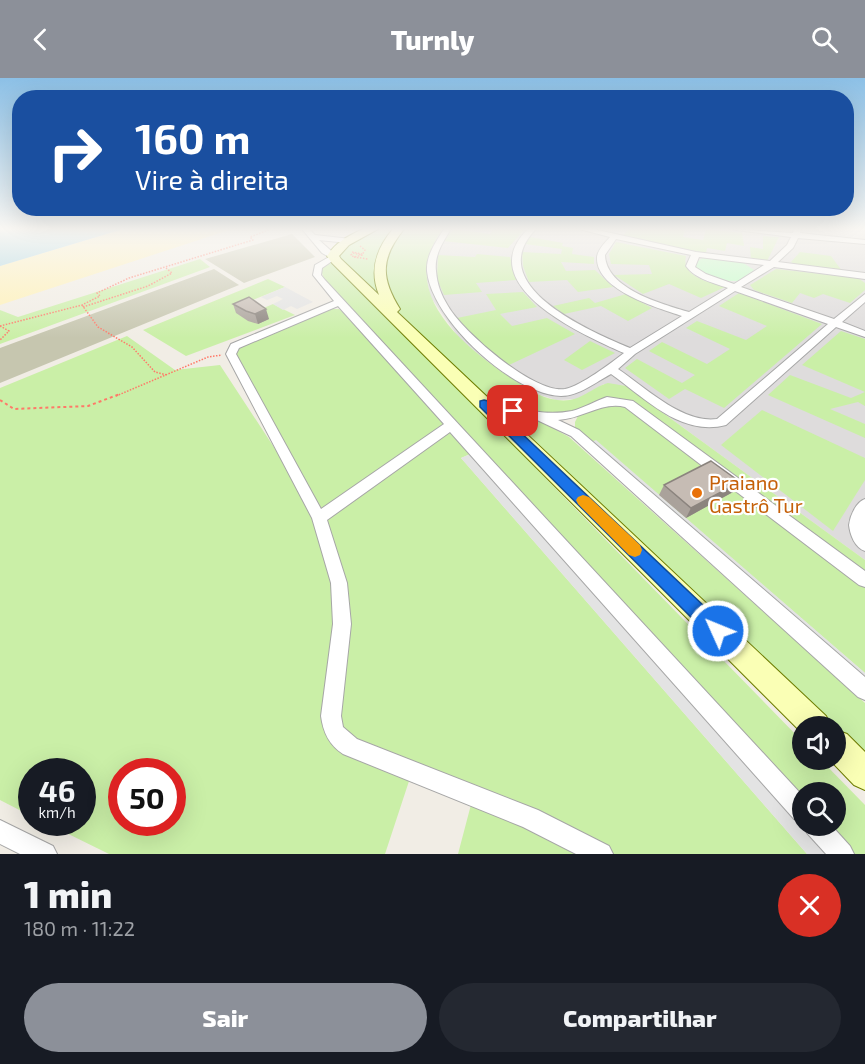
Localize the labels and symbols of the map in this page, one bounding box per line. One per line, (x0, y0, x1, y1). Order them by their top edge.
pin (487, 385, 538, 436)
place label: Praiano Gastrô Tur (709, 470, 803, 517)
marker: Praiano Gastrô Tur (690, 486, 704, 500)
position arrow (686, 599, 750, 663)
speed limit sign: 50 (108, 758, 186, 836)

